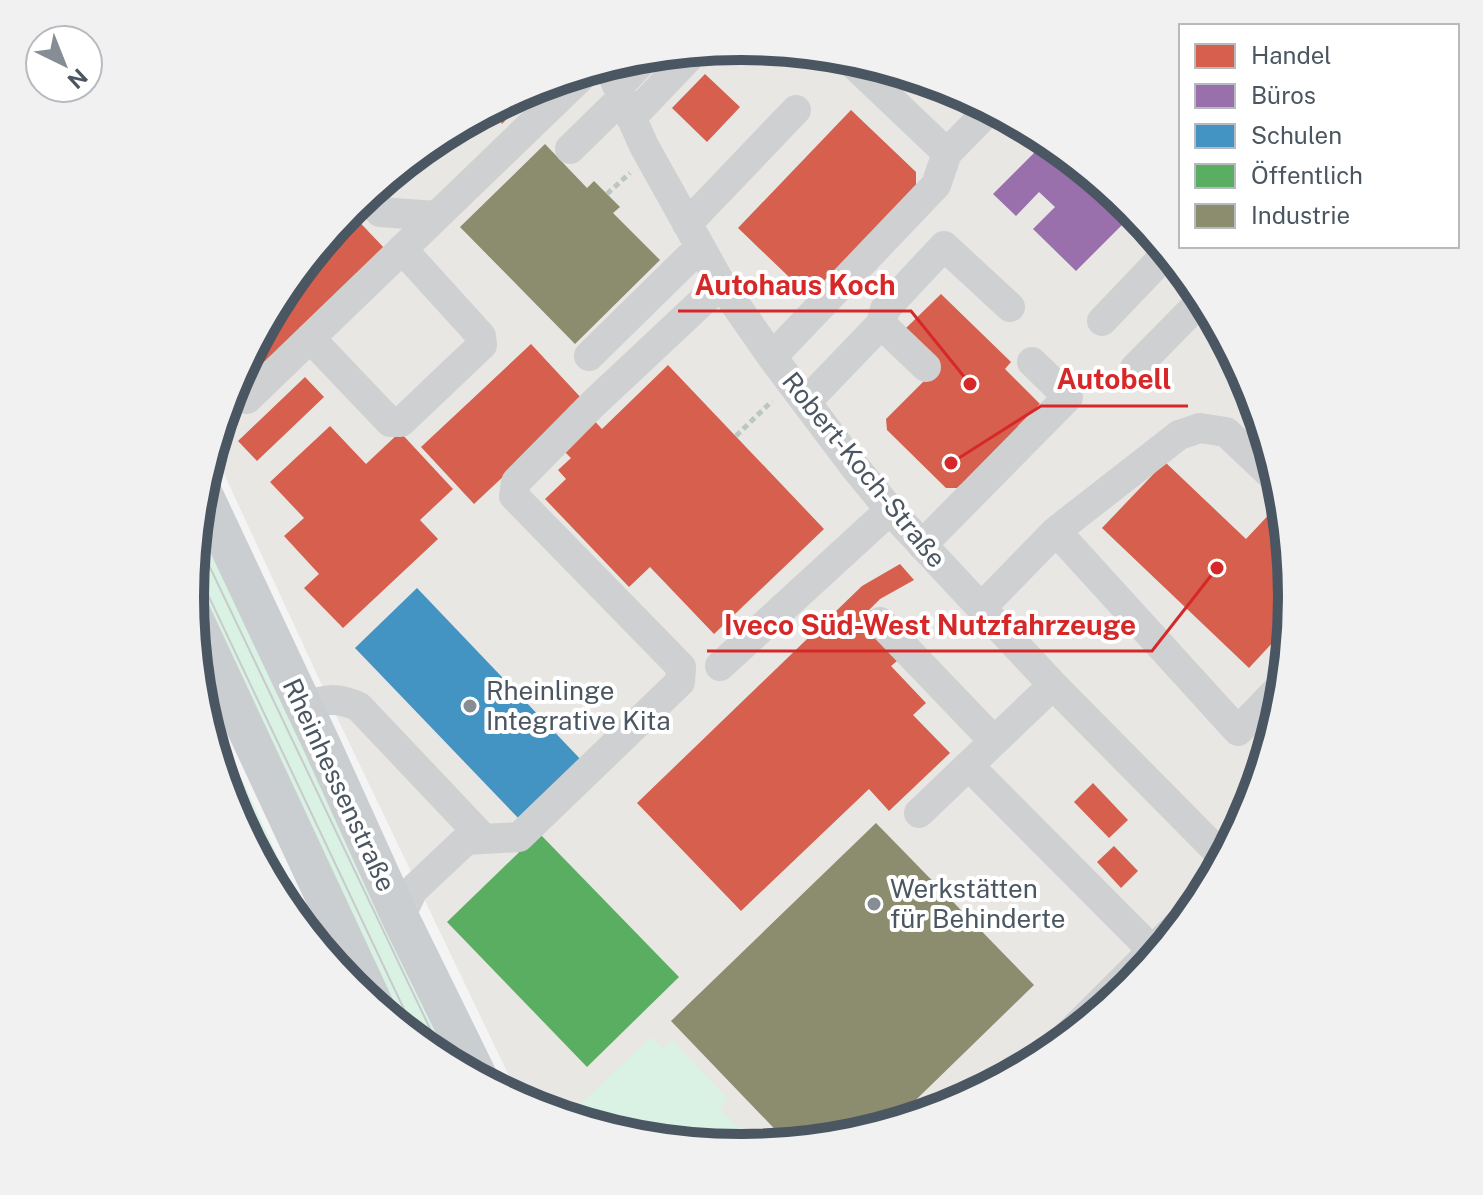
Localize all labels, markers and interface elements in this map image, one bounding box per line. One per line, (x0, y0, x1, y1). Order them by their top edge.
north arrow (24, 24, 104, 104)
legend (1179, 24, 1459, 248)
text: Handel (1251, 41, 1332, 69)
text: N (62, 63, 93, 94)
text: Büros (1251, 81, 1316, 109)
text: Schulen (1251, 121, 1342, 149)
text: Öffentlich (1251, 160, 1363, 189)
text: Industrie (1251, 201, 1350, 229)
callout: Autohaus Koch (678, 259, 911, 311)
text: Autohaus Koch (695, 268, 895, 301)
callout: Autobell (1041, 354, 1188, 406)
text: Autobell (1056, 362, 1172, 395)
street label: Robert-Koch-Straße (776, 366, 953, 574)
callout: Iveco Süd-West Nutzfahrzeuge (707, 599, 1152, 651)
text: Iveco Süd-West Nutzfahrzeuge (724, 608, 1136, 641)
street label: Rheinhessenstraße (277, 673, 402, 896)
place label: Rheinlinge Integrative Kita (486, 675, 671, 736)
marker: Rheinlinge Integrative Kita (461, 697, 479, 715)
place label: Werkstätten für Behinderte (890, 873, 1065, 934)
marker: Werkstätten für Behinderte (865, 895, 883, 913)

